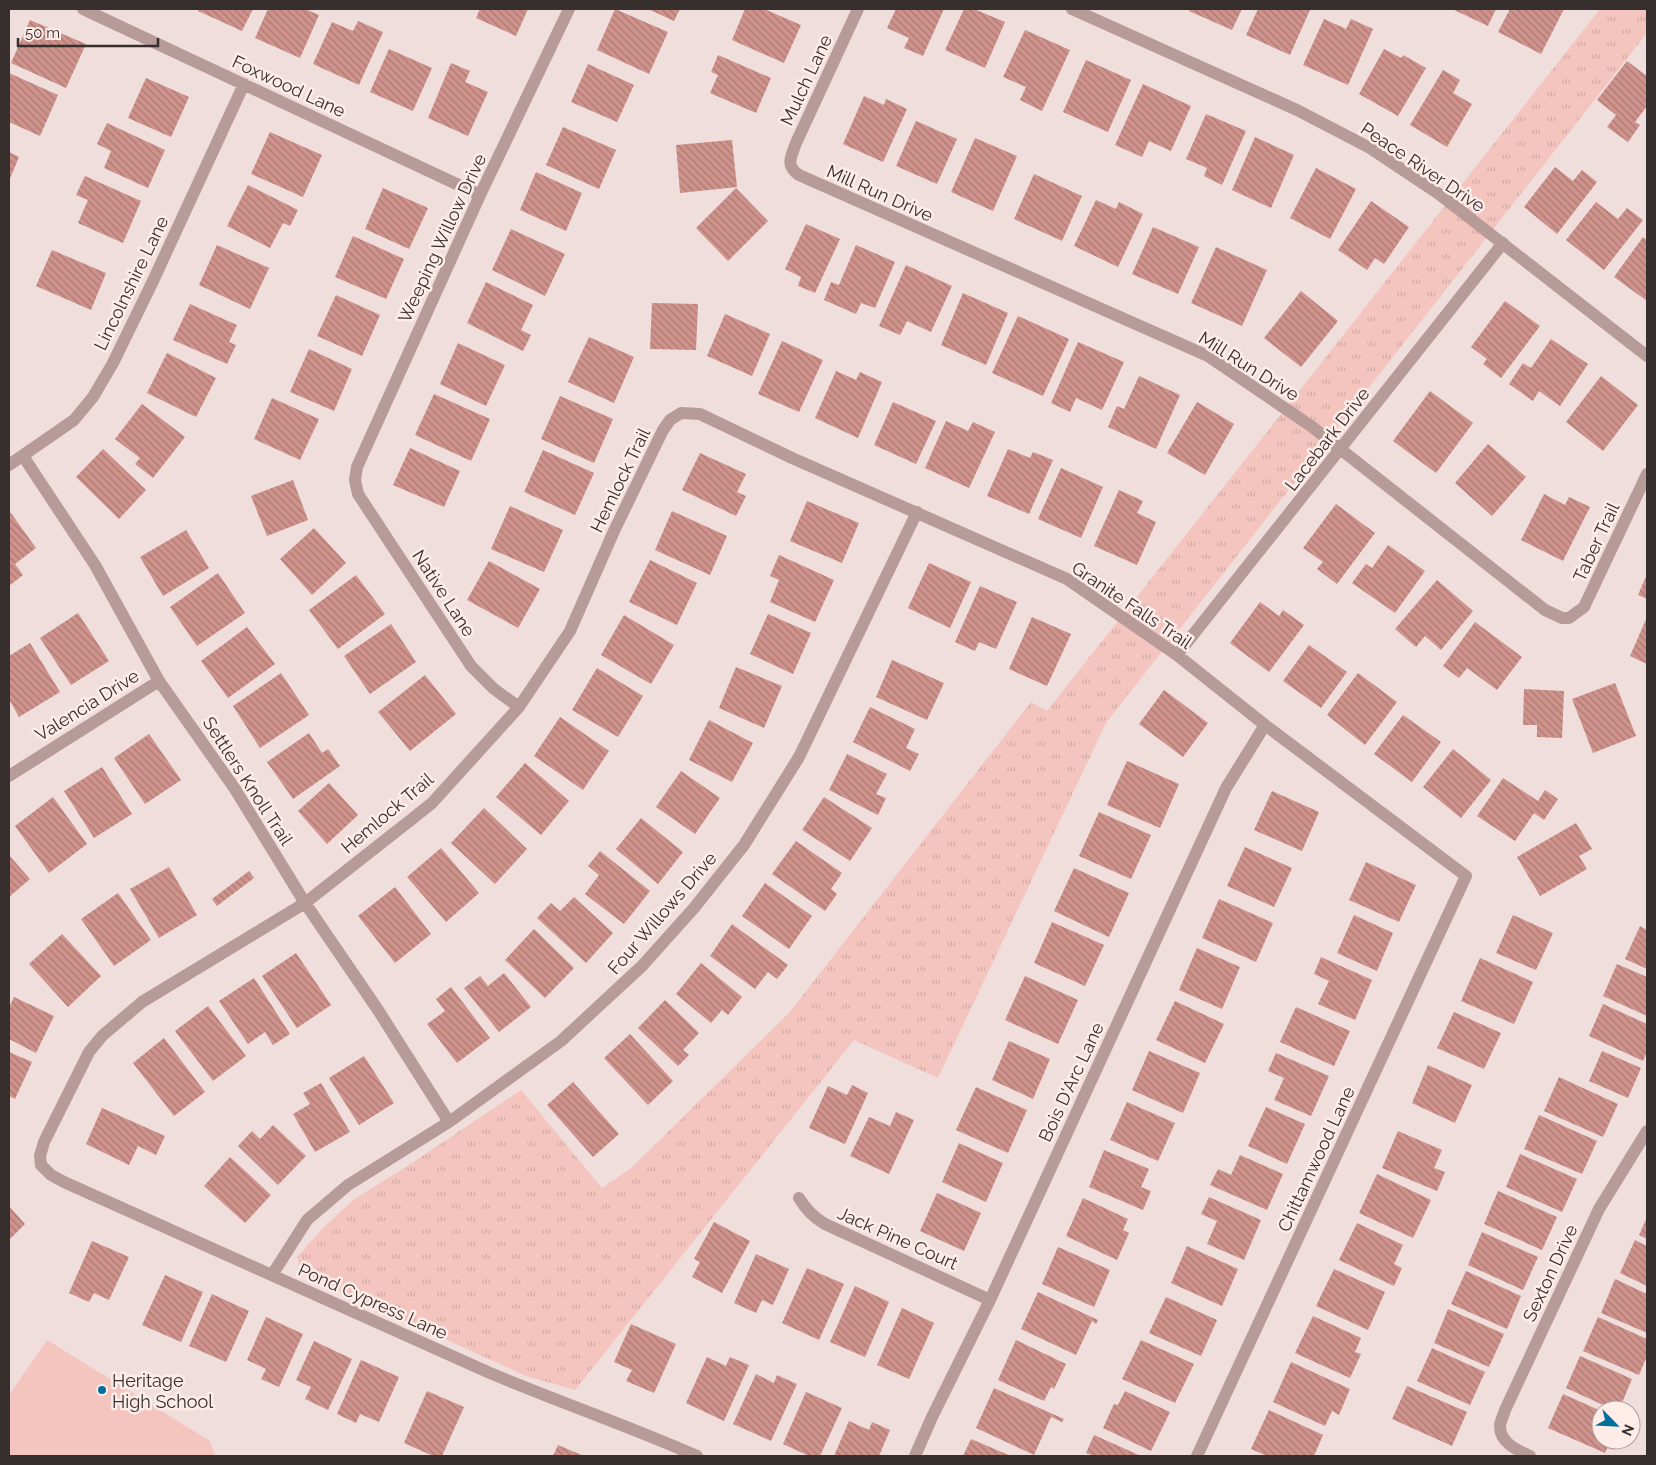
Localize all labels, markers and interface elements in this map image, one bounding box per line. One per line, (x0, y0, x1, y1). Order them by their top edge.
scale bar (18, 15, 158, 47)
text: 50 m (25, 24, 60, 42)
street label: Mulch Lane (776, 31, 836, 129)
street label: Foxwood Lane (229, 51, 349, 122)
street label: Peace River Drive (1357, 118, 1489, 217)
street label: Weeping Willow Drive (394, 150, 491, 326)
street label: Mill Run Drive (824, 160, 937, 226)
street label: Lincolnshire Lane (89, 212, 173, 353)
street label: Mill Run Drive (1195, 327, 1303, 405)
street label: Lacebark Drive (1280, 383, 1374, 495)
street label: Hemlock Trail (586, 424, 654, 536)
street label: Taber Trail (1569, 499, 1623, 585)
street label: Native Lane (408, 546, 480, 641)
street label: Granite Falls Trail (1068, 557, 1196, 653)
street label: Valencia Drive (31, 665, 143, 745)
street label: Settlers Knoll Trail (199, 713, 297, 849)
street label: Hemlock Trail (337, 768, 437, 858)
street label: Four Willows Drive (603, 847, 721, 978)
street label: Bois D'Arc Lane (1034, 1019, 1108, 1145)
street label: Chittamwood Lane (1273, 1083, 1359, 1235)
street label: Jack Pine Court (835, 1202, 961, 1274)
street label: Sexton Drive (1518, 1221, 1582, 1325)
street label: Pond Cypress Lane (295, 1259, 451, 1344)
place label: Heritage High School (112, 1370, 213, 1412)
marker: Heritage High School (96, 1384, 108, 1396)
north arrow (1591, 1400, 1641, 1450)
text: N (1618, 1422, 1637, 1438)

